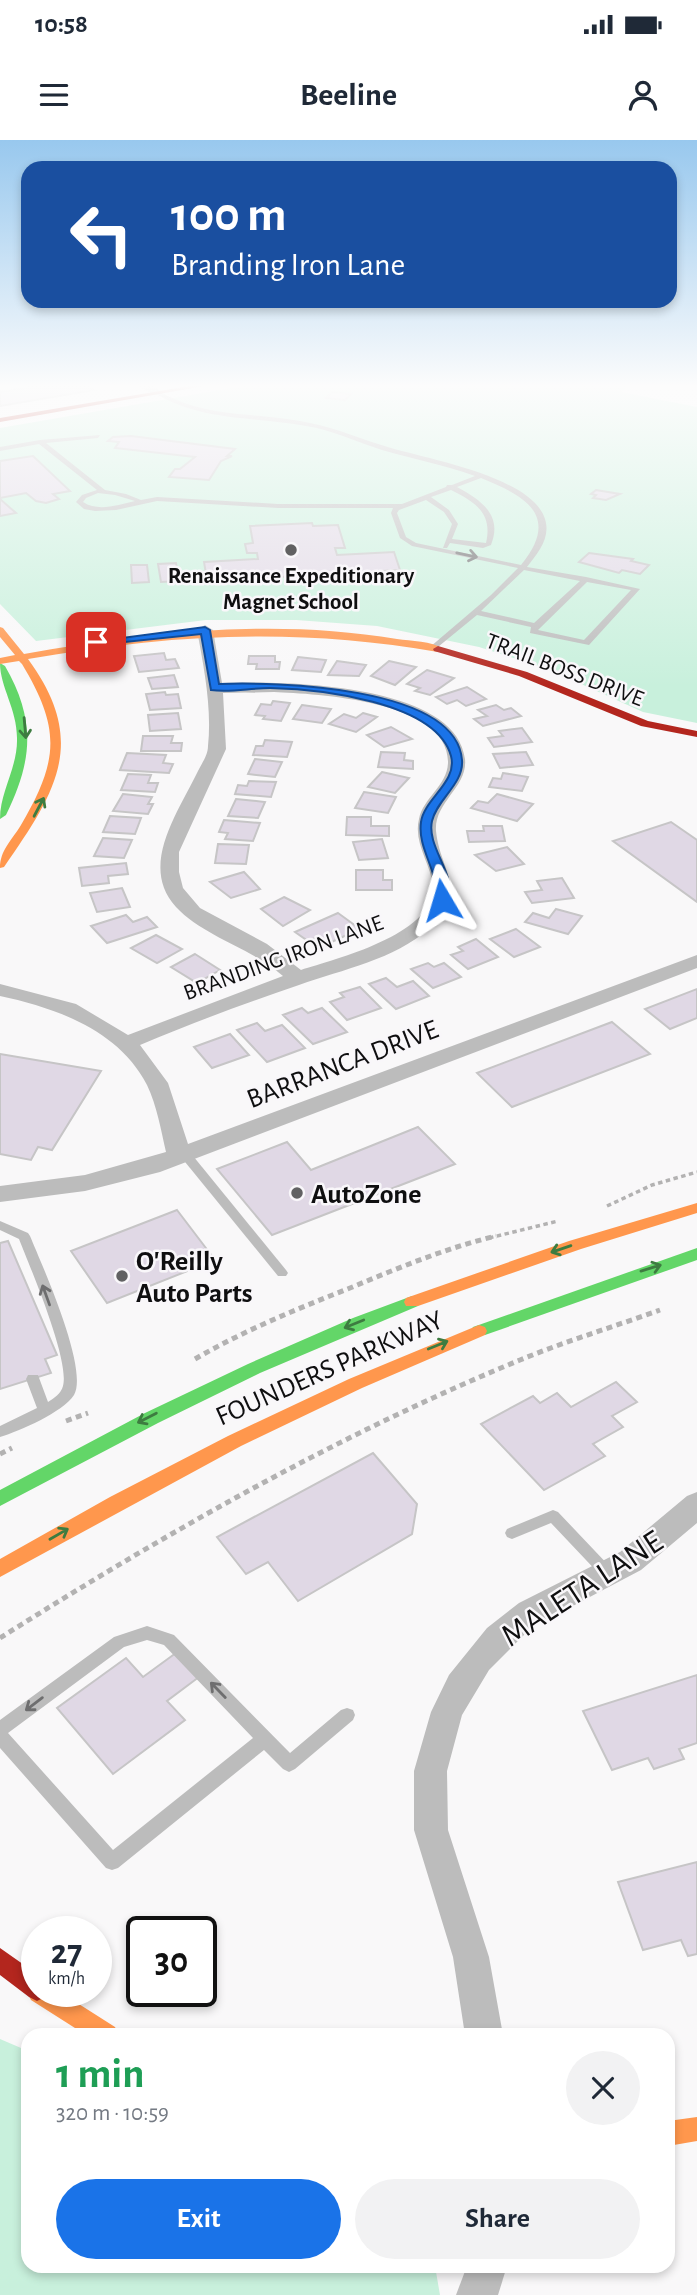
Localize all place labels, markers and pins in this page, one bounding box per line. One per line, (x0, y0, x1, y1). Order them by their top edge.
marker: Renaissance Expeditionary Magnet School (283, 542, 299, 558)
place label: Renaissance Expeditionary Magnet School (168, 565, 415, 614)
pin (66, 612, 126, 672)
place label: AutoZone (311, 1181, 421, 1209)
marker: AutoZone (289, 1185, 305, 1201)
place label: O'Reilly Auto Parts (136, 1248, 252, 1308)
marker: O'Reilly Auto Parts (114, 1268, 130, 1284)

